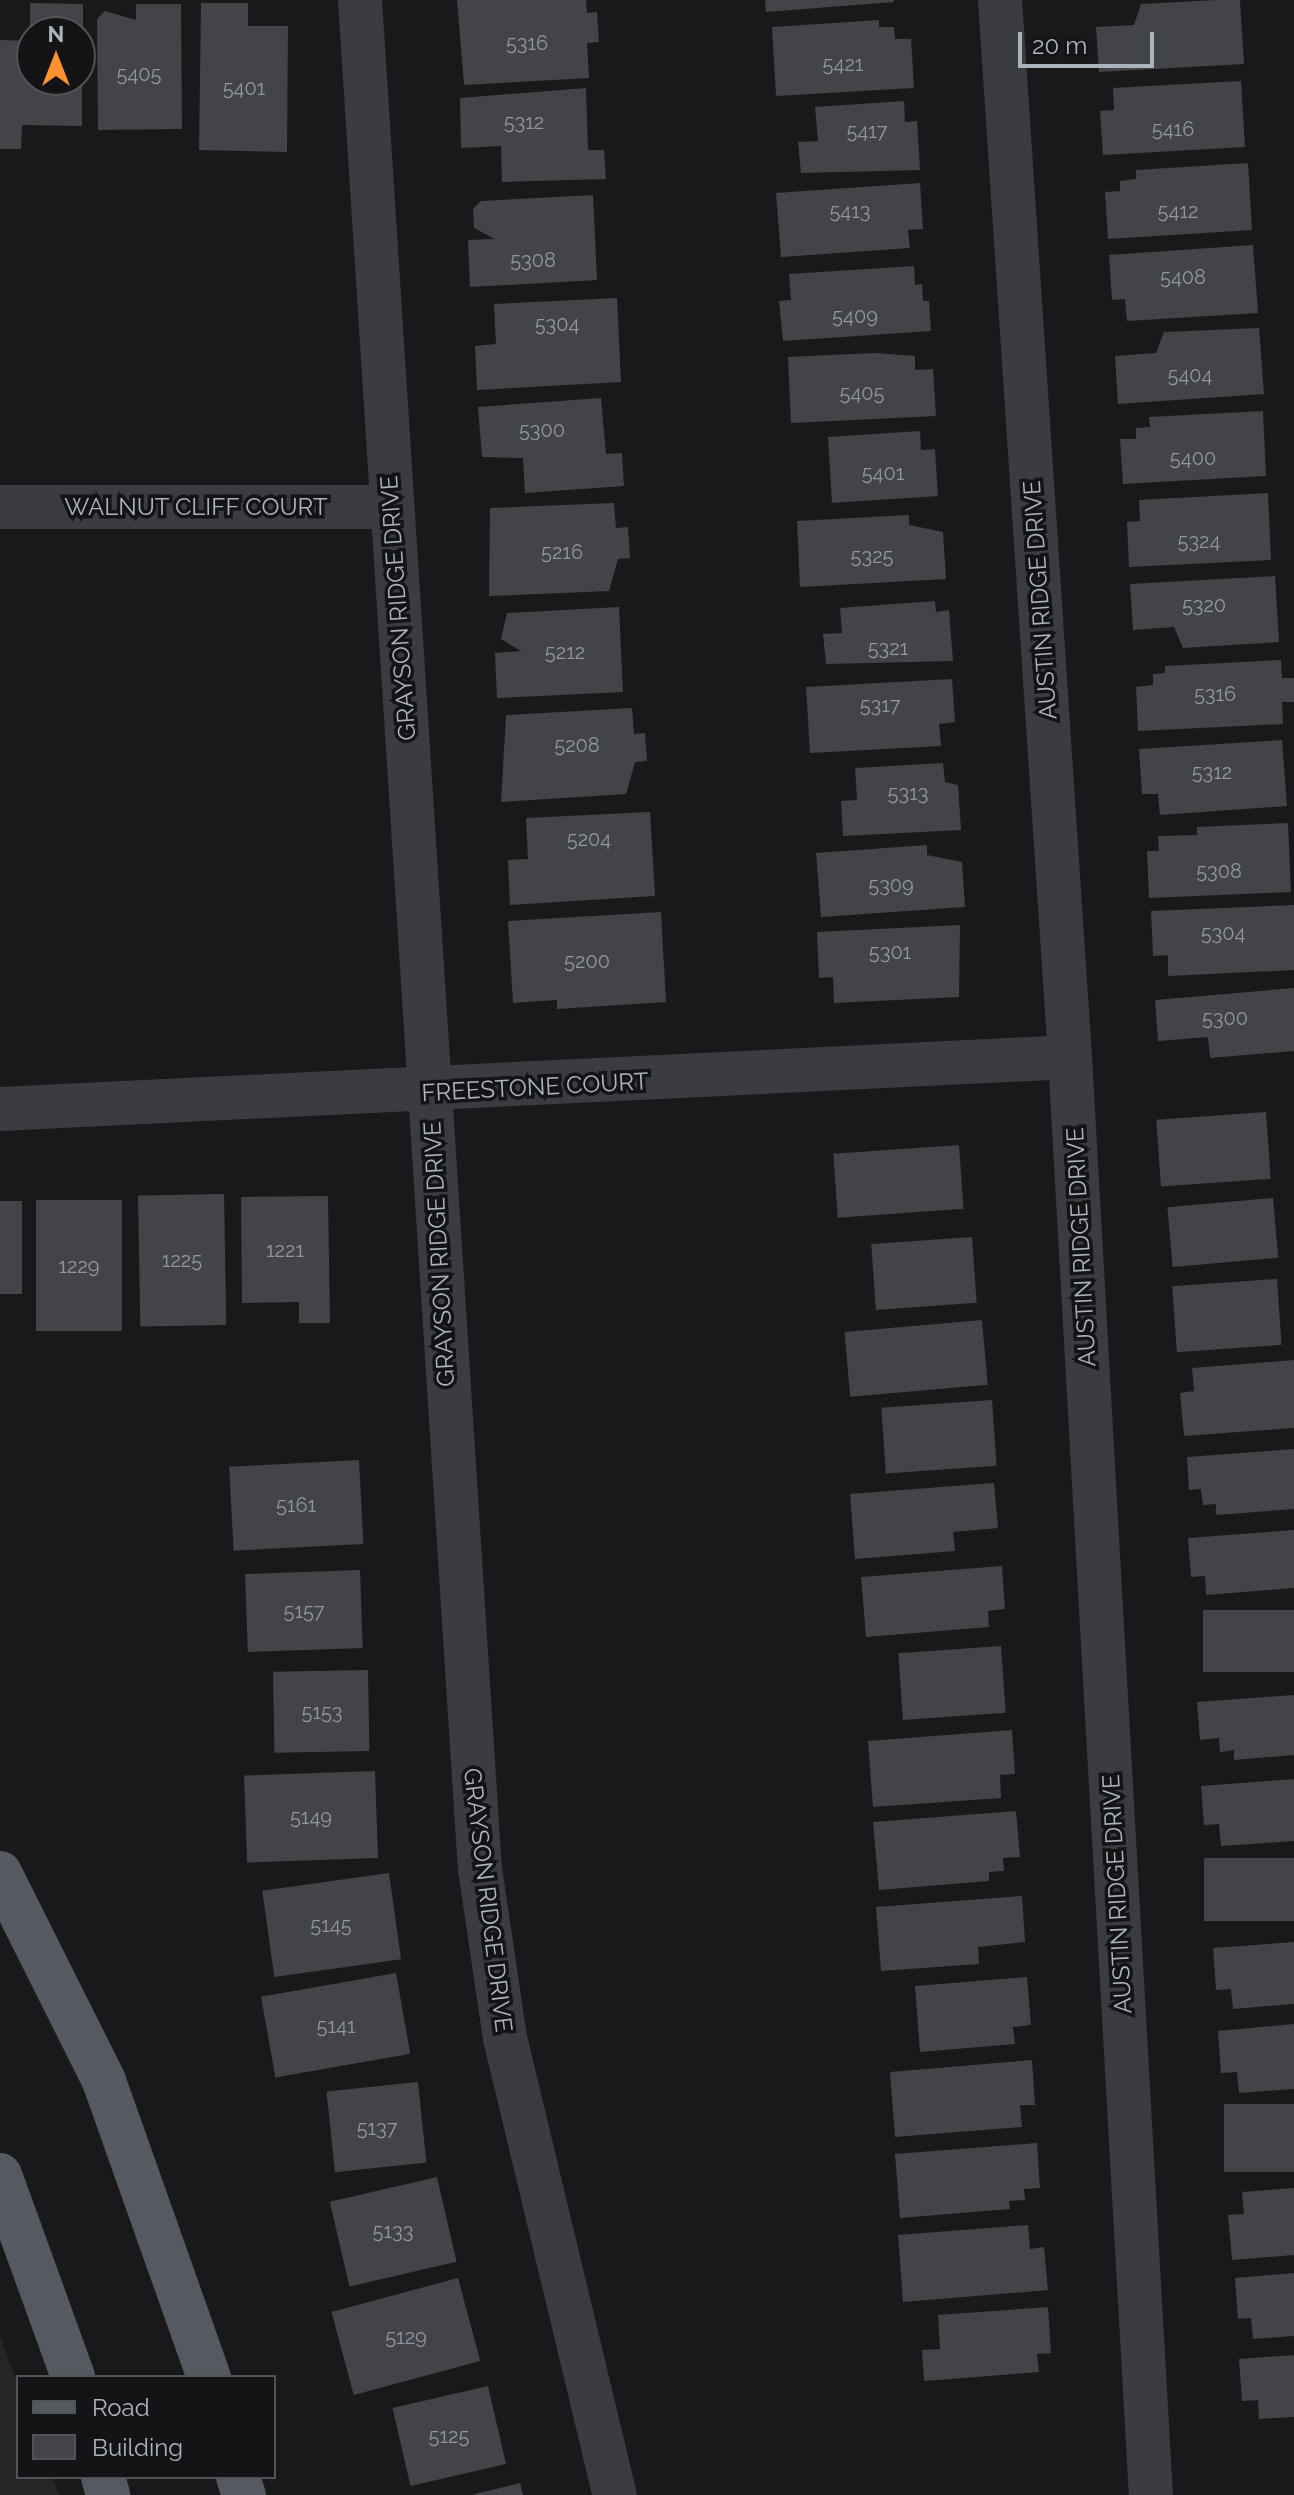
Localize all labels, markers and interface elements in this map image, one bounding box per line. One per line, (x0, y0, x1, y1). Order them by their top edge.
north arrow (16, 16, 96, 96)
scale bar (1022, 16, 1158, 66)
text: N (48, 21, 64, 47)
house number: 5316 (506, 31, 548, 55)
text: 20 m (1032, 31, 1087, 60)
house number: 5421 (823, 52, 863, 76)
house number: 5405 (117, 62, 161, 86)
house number: 5401 (223, 76, 265, 100)
house number: 5312 (504, 110, 544, 134)
house number: 5416 (1152, 117, 1194, 141)
house number: 5417 (847, 119, 887, 143)
house number: 5413 (829, 199, 871, 223)
house number: 5412 (1158, 199, 1198, 223)
house number: 5308 (510, 248, 556, 272)
house number: 5408 (1160, 265, 1206, 289)
house number: 5409 (832, 304, 878, 328)
house number: 5304 (535, 312, 579, 336)
house number: 5404 (1168, 363, 1212, 387)
house number: 5405 (840, 381, 884, 405)
house number: 5300 (519, 418, 565, 442)
house number: 5400 (1170, 446, 1216, 470)
house number: 5401 (862, 461, 904, 485)
street label: GRAYSON RIDGE DRIVE (374, 474, 422, 742)
street label: AUSTIN RIDGE DRIVE (1017, 479, 1063, 721)
street label: WALNUT CLIFF COURT (64, 493, 328, 521)
house number: 5324 (1178, 529, 1220, 553)
house number: 5216 (541, 540, 583, 564)
house number: 5325 (851, 544, 893, 568)
house number: 5320 (1182, 593, 1226, 617)
house number: 5321 (868, 636, 908, 660)
house number: 5212 (545, 640, 585, 664)
house number: 5316 (1194, 682, 1236, 706)
house number: 5317 (860, 693, 900, 717)
house number: 5208 (554, 733, 600, 757)
house number: 5312 (1192, 760, 1232, 784)
house number: 5313 (888, 781, 928, 805)
house number: 5204 (567, 827, 611, 851)
house number: 5308 (1196, 859, 1242, 883)
house number: 5309 (868, 873, 914, 897)
house number: 5304 (1201, 921, 1245, 945)
house number: 5301 (869, 940, 911, 964)
house number: 5200 (564, 949, 610, 973)
house number: 5300 (1202, 1006, 1248, 1030)
street label: FREESTONE COURT (421, 1067, 649, 1107)
street label: GRAYSON RIDGE DRIVE (418, 1121, 460, 1387)
street label: AUSTIN RIDGE DRIVE (1060, 1127, 1102, 1367)
house number: 1221 (266, 1238, 304, 1262)
house number: 1225 (162, 1248, 202, 1272)
house number: 1229 (58, 1254, 100, 1278)
house number: 5161 (276, 1493, 316, 1517)
house number: 5157 (284, 1599, 324, 1623)
house number: 5153 (301, 1700, 343, 1724)
street label: GRAYSON RIDGE DRIVE (458, 1766, 518, 2034)
street label: AUSTIN RIDGE DRIVE (1096, 1774, 1138, 2014)
house number: 5149 (290, 1805, 332, 1829)
house number: 5145 (310, 1913, 352, 1937)
house number: 5141 (317, 2014, 355, 2038)
house number: 5137 (357, 2116, 397, 2140)
house number: 5133 (373, 2219, 413, 2243)
house number: 5129 (385, 2325, 427, 2349)
legend (16, 2375, 276, 2479)
text: Road (92, 2393, 150, 2422)
house number: 5125 (429, 2424, 469, 2448)
text: Building (92, 2433, 183, 2462)

